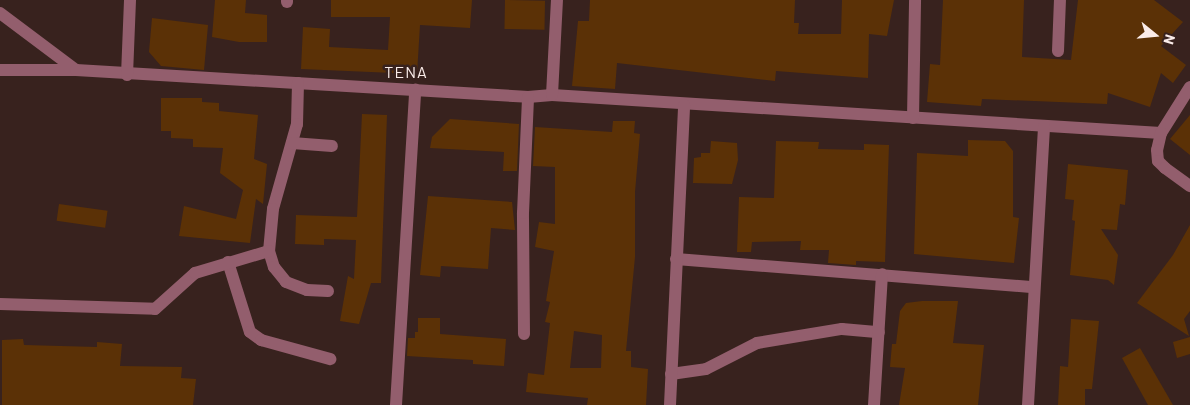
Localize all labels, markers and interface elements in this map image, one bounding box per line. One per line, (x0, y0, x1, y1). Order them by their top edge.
north arrow (1130, 10, 1180, 60)
text: N (1160, 33, 1179, 46)
district label: TENA (384, 62, 428, 82)

